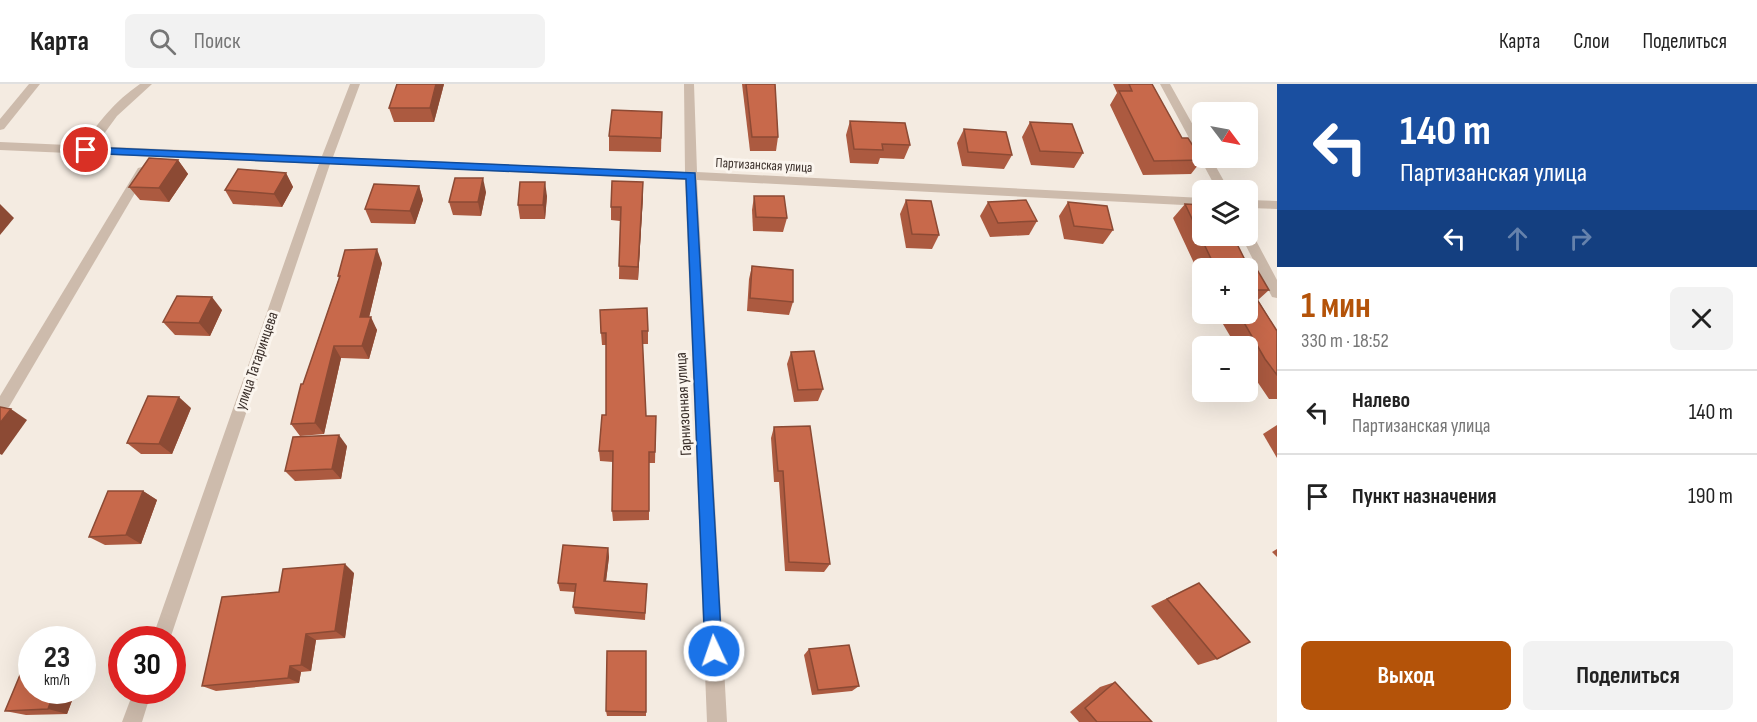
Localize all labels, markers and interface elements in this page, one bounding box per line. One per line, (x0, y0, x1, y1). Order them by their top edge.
search box (125, 14, 545, 68)
text: Карта (30, 25, 89, 58)
icon: search (146, 25, 179, 58)
text: Поиск (194, 28, 240, 55)
text: Карта (1499, 29, 1540, 54)
text: Слои (1573, 29, 1609, 54)
text: Поделиться (1642, 29, 1727, 54)
north arrow (1192, 102, 1258, 168)
map controls (1192, 102, 1258, 402)
text: 140 m (1400, 106, 1491, 157)
icon: left (1301, 108, 1379, 186)
pin (60, 124, 111, 175)
icon: arrive (69, 133, 102, 166)
street label: Партизанская улица (715, 154, 813, 176)
text: Партизанская улица (1400, 157, 1587, 189)
button: layers (1192, 180, 1258, 246)
icon: left (1438, 222, 1471, 255)
icon: ahead (1501, 222, 1534, 255)
icon: right (1564, 222, 1597, 255)
button: + (1192, 258, 1258, 324)
text: 1 мин (1301, 285, 1371, 328)
button: close (1670, 287, 1733, 350)
street label: улица Татаринцева (231, 309, 283, 413)
text: 330 m · 18:52 (1301, 329, 1389, 353)
button: − (1192, 336, 1258, 402)
street label: Гарнизонная улица (672, 352, 696, 456)
text: Налево (1352, 387, 1410, 414)
icon: left (1301, 396, 1334, 429)
text: 140 m (1689, 399, 1733, 426)
text: Партизанская улица (1352, 414, 1491, 438)
icon: arrive (1301, 480, 1334, 513)
text: Пункт назначения (1352, 483, 1496, 510)
text: 190 m (1688, 483, 1733, 510)
position arrow (682, 619, 746, 683)
speed limit sign: 30 (108, 626, 186, 704)
text: 23 (44, 640, 70, 676)
button: Выход (1301, 641, 1511, 710)
button: Поделиться (1523, 641, 1733, 710)
text: km/h (44, 671, 70, 690)

